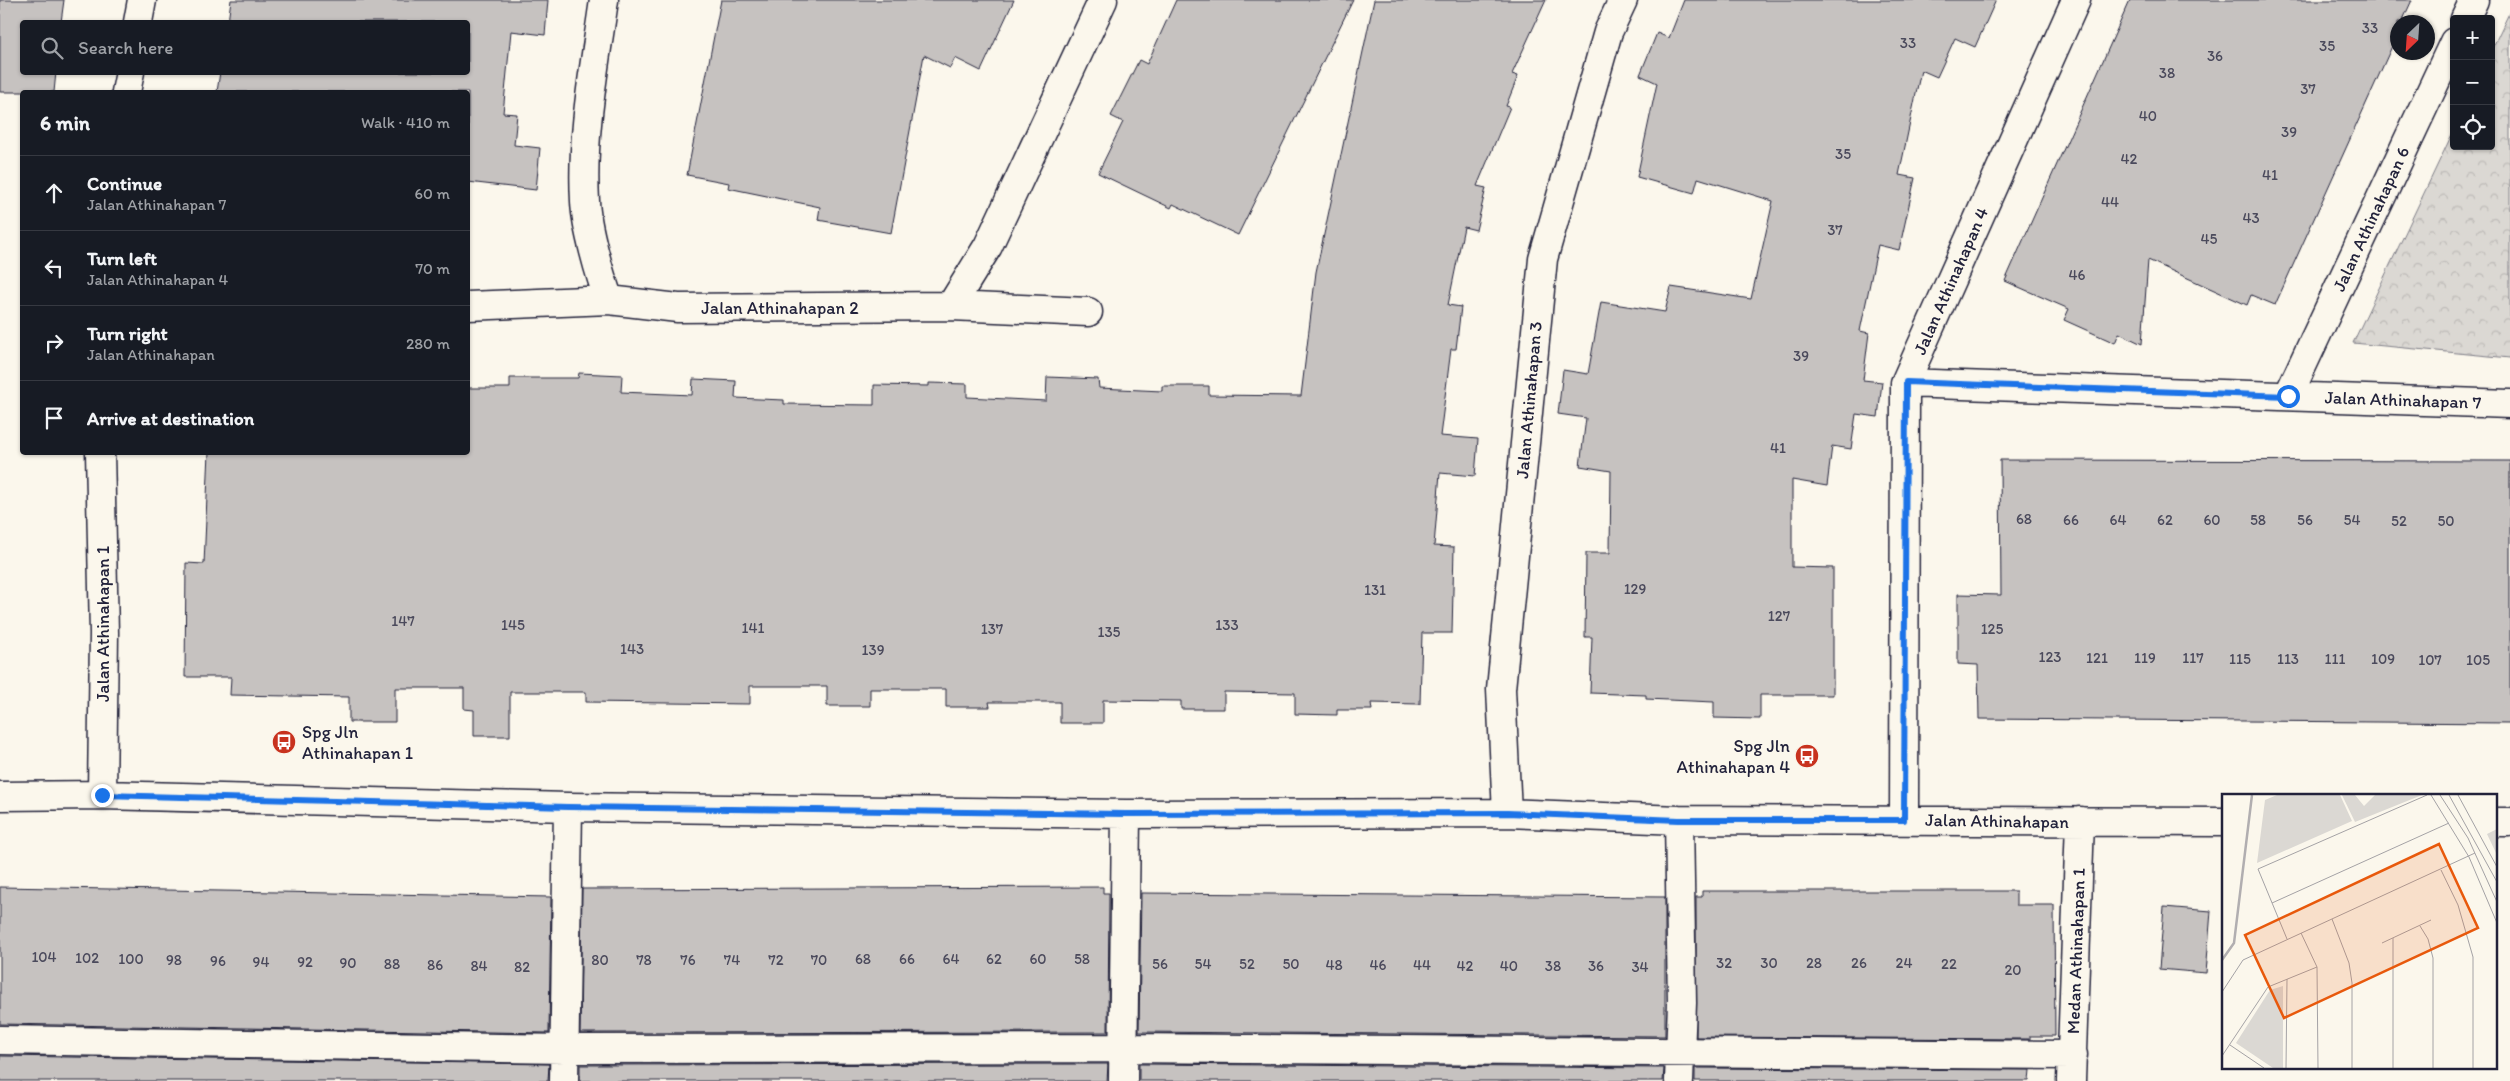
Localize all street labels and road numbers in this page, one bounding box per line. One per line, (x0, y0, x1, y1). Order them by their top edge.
street label: Jalan Athinahapan 6 (2328, 143, 2414, 295)
street label: Jalan Athinahapan 4 (1909, 204, 1993, 358)
street label: Jalan Athinahapan 2 (701, 297, 859, 319)
street label: Jalan Athinahapan 3 (1511, 320, 1547, 479)
street label: Jalan Athinahapan 7 (2324, 386, 2482, 414)
street label: Jalan Athinahapan 1 (92, 546, 114, 702)
street label: Jalan Athinahapan (1925, 809, 2069, 833)
street label: Medan Athinahapan 1 (2062, 868, 2090, 1034)

